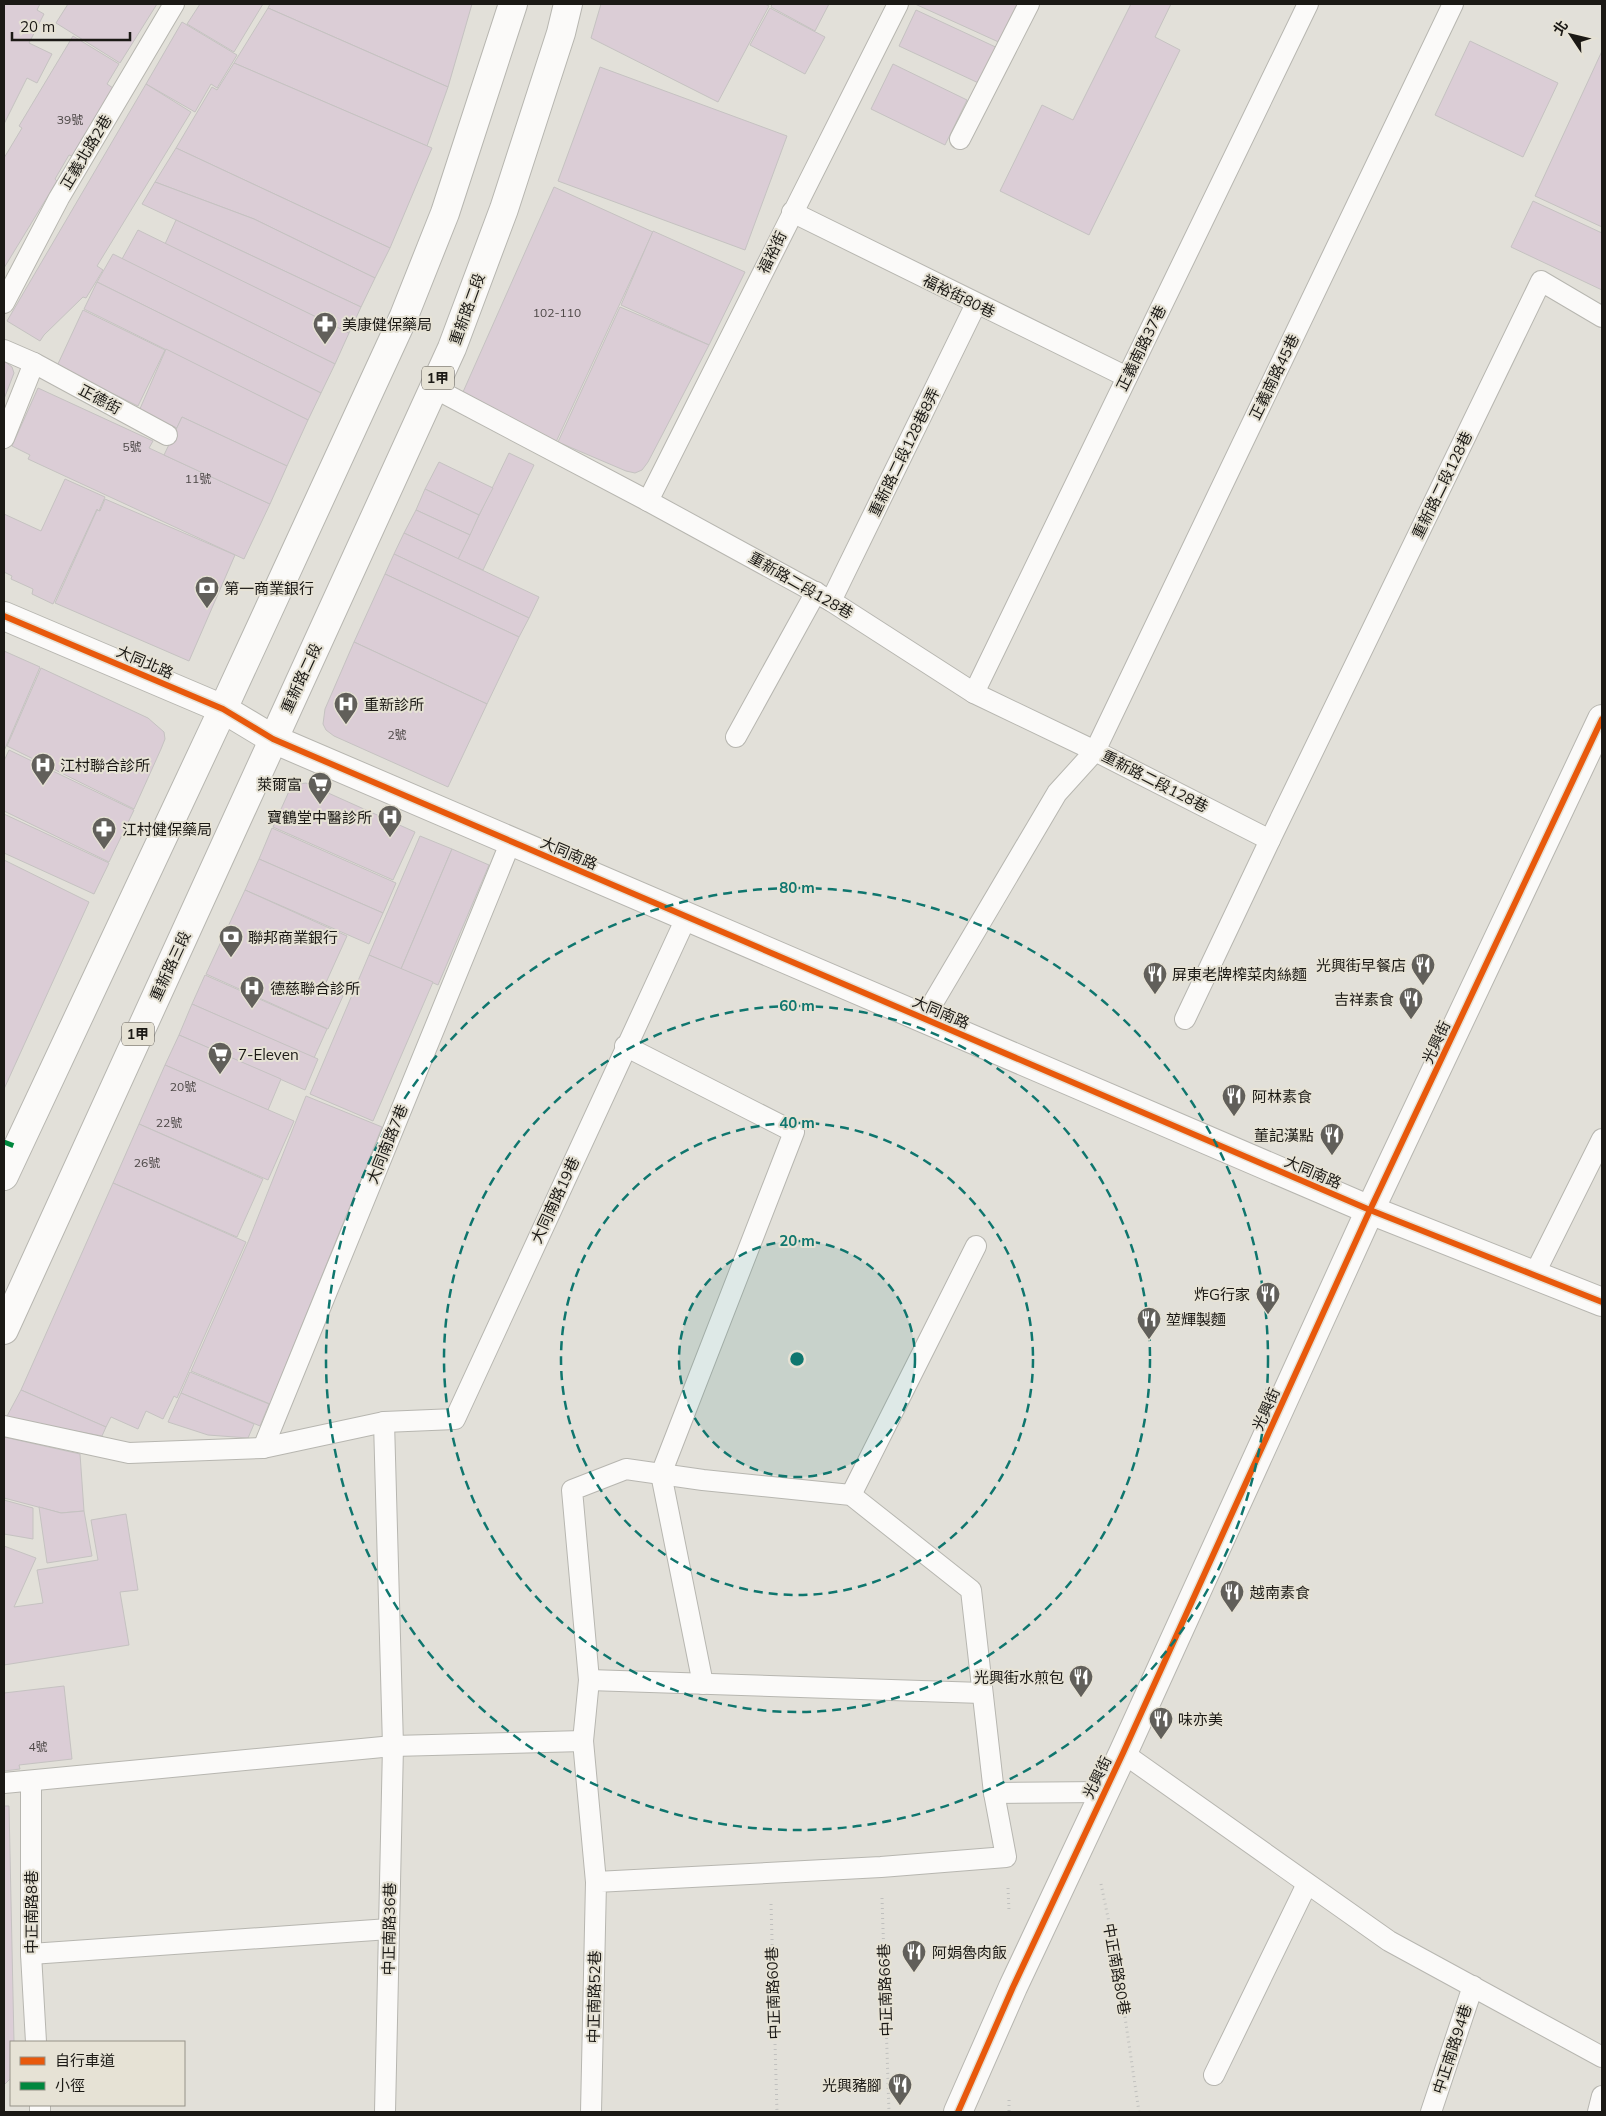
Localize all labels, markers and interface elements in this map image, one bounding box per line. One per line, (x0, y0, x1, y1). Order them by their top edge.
scale bar (12, 10, 130, 42)
north arrow (1546, 10, 1596, 60)
text: 20 m (20, 17, 55, 36)
text: 北 (1549, 17, 1572, 38)
street label: 正義北路2巷 (56, 111, 116, 193)
house number: 39號 (57, 112, 83, 127)
street label: 福裕街 (754, 228, 790, 276)
street label: 福裕街80巷 (920, 270, 998, 322)
street label: 重新路二段 (445, 271, 489, 347)
street label: 正義南路37巷 (1112, 302, 1170, 394)
house number: 102-110 (533, 305, 581, 320)
pharmacy icon: 美康健保藥局 (312, 311, 338, 345)
place label: 美康健保藥局 (342, 315, 432, 334)
street label: 正義南路45巷 (1245, 331, 1303, 423)
road number: 1甲 (422, 366, 454, 389)
street label: 正德街 (76, 380, 124, 418)
street label: 重新路二段128巷8弄 (865, 384, 943, 520)
street label: 重新路二段128巷 (1408, 428, 1476, 542)
house number: 5號 (122, 439, 142, 454)
house number: 11號 (185, 471, 211, 486)
street label: 重新路二段128巷 (746, 548, 856, 622)
bank icon: 第一商業銀行 (194, 575, 220, 609)
place label: 第一商業銀行 (224, 579, 314, 598)
street label: 重新路二段 (277, 640, 325, 716)
street label: 大同北路 (114, 642, 176, 682)
hospital icon: 重新診所 (333, 691, 359, 725)
place label: 重新診所 (364, 695, 424, 714)
house number: 2號 (387, 727, 407, 742)
street label: 重新路二段128巷 (1099, 746, 1211, 816)
hospital icon: 江村聯合診所 (30, 752, 56, 786)
place label: 江村聯合診所 (60, 756, 150, 775)
supermarket icon: 萊爾富 (307, 771, 333, 805)
place label: 萊爾富 (257, 775, 302, 794)
hospital icon: 寶鶴堂中醫診所 (377, 804, 403, 838)
place label: 寶鶴堂中醫診所 (267, 808, 372, 827)
pharmacy icon: 江村健保藥局 (91, 816, 117, 850)
place label: 江村健保藥局 (122, 820, 212, 839)
street label: 大同南路 (538, 833, 600, 873)
text: 80 m (779, 878, 815, 897)
bank icon: 聯邦商業銀行 (218, 924, 244, 958)
street label: 重新路三段 (146, 928, 194, 1004)
place label: 聯邦商業銀行 (248, 928, 338, 947)
restaurant icon: 光興街早餐店 (1410, 952, 1436, 986)
place label: 光興街早餐店 (1316, 956, 1406, 975)
restaurant icon: 屏東老牌榨菜肉絲麵 (1142, 961, 1168, 995)
place label: 屏東老牌榨菜肉絲麵 (1172, 965, 1307, 984)
hospital icon: 德慈聯合診所 (239, 975, 265, 1009)
place label: 德慈聯合診所 (270, 979, 360, 998)
restaurant icon: 吉祥素食 (1398, 986, 1424, 1020)
place label: 吉祥素食 (1334, 990, 1394, 1009)
street label: 大同南路 (910, 992, 972, 1032)
text: 60 m (779, 996, 815, 1015)
street label: 光興街 (1418, 1018, 1454, 1066)
road number: 1甲 (122, 1022, 154, 1046)
supermarket icon: 7-Eleven (207, 1041, 233, 1075)
place label: 7-Eleven (238, 1045, 299, 1064)
house number: 20號 (170, 1079, 196, 1094)
restaurant icon: 阿林素食 (1221, 1083, 1247, 1117)
place label: 阿林素食 (1252, 1087, 1312, 1106)
street label: 大同南路7巷 (362, 1101, 412, 1187)
text: 40 m (779, 1113, 815, 1132)
house number: 22號 (156, 1115, 182, 1130)
restaurant icon: 董記漢點 (1319, 1122, 1345, 1156)
place label: 董記漢點 (1254, 1126, 1314, 1145)
street label: 大同南路 (1282, 1152, 1344, 1192)
street label: 大同南路19巷 (527, 1154, 583, 1246)
house number: 26號 (134, 1155, 160, 1170)
text: 20 m (779, 1231, 815, 1250)
restaurant icon: 炸G行家 (1255, 1281, 1281, 1315)
place label: 炸G行家 (1194, 1285, 1250, 1304)
restaurant icon: 堃輝製麵 (1136, 1306, 1162, 1340)
place label: 堃輝製麵 (1166, 1310, 1226, 1329)
centre of rings (788, 1350, 806, 1368)
street label: 光興街 (1248, 1385, 1284, 1433)
restaurant icon: 越南素食 (1219, 1579, 1245, 1613)
place label: 越南素食 (1250, 1583, 1310, 1602)
restaurant icon: 光興街水煎包 (1068, 1664, 1094, 1698)
place label: 光興街水煎包 (974, 1668, 1064, 1687)
restaurant icon: 味亦美 (1148, 1706, 1174, 1740)
place label: 味亦美 (1178, 1710, 1223, 1729)
house number: 4號 (28, 1739, 48, 1754)
street label: 光興街 (1079, 1753, 1115, 1801)
street label: 中正南路8巷 (22, 1870, 41, 1954)
street label: 中正南路36巷 (379, 1882, 399, 1976)
street label: 中正南路80巷 (1100, 1922, 1134, 2016)
restaurant icon: 阿娟魯肉飯 (901, 1939, 927, 1973)
street label: 中正南路66巷 (874, 1943, 896, 2037)
place label: 阿娟魯肉飯 (932, 1943, 1007, 1962)
street label: 中正南路60巷 (762, 1946, 784, 2040)
street label: 中正南路52巷 (584, 1950, 604, 2044)
street label: 中正南路94巷 (1429, 2002, 1475, 2096)
legend (10, 2041, 185, 2106)
text: 自行車道 (55, 2051, 115, 2070)
restaurant icon: 光興豬腳 (887, 2072, 913, 2106)
text: 小徑 (55, 2076, 85, 2095)
place label: 光興豬腳 (822, 2076, 882, 2095)

